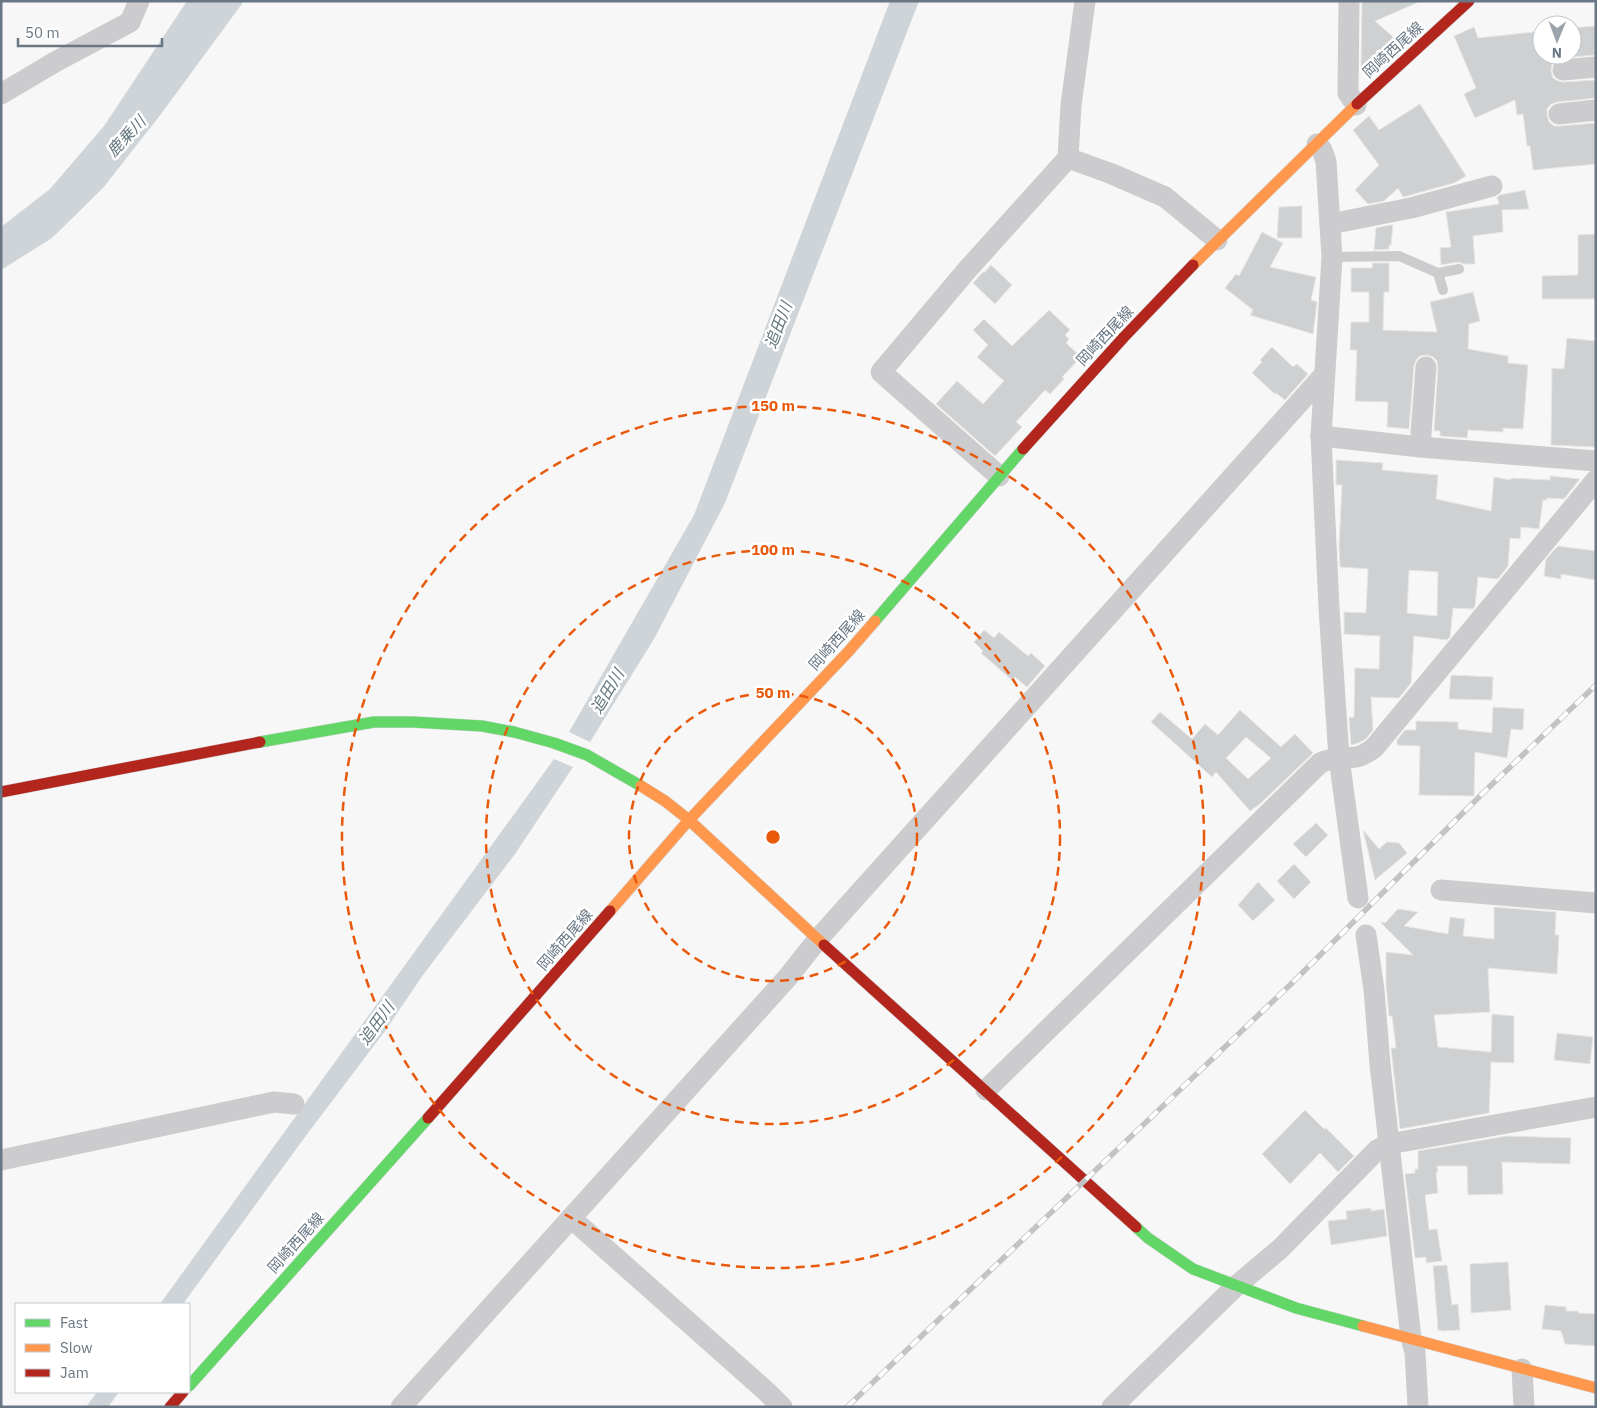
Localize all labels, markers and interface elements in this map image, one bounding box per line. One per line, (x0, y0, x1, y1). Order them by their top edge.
scale bar (18, 15, 161, 47)
north arrow (1532, 15, 1582, 65)
street label: 岡崎西尾線 (1358, 17, 1427, 82)
text: 50 m (25, 23, 60, 42)
text: N (1552, 44, 1562, 62)
water label: 鹿乗川 (102, 110, 151, 160)
water label: 追田川 (760, 297, 797, 351)
street label: 岡崎西尾線 (1072, 302, 1137, 370)
text: 150 m (751, 396, 795, 415)
text: 100 m (751, 540, 795, 559)
street label: 岡崎西尾線 (804, 605, 869, 674)
water label: 追田川 (586, 664, 629, 717)
text: 50 m (756, 683, 790, 702)
centre of rings (764, 828, 782, 846)
street label: 岡崎西尾線 (533, 905, 596, 974)
water label: 追田川 (354, 996, 399, 1048)
street label: 岡崎西尾線 (263, 1208, 328, 1277)
legend (15, 1303, 190, 1393)
text: Fast (60, 1313, 88, 1332)
text: Slow (60, 1338, 93, 1357)
text: Jam (60, 1363, 89, 1382)

